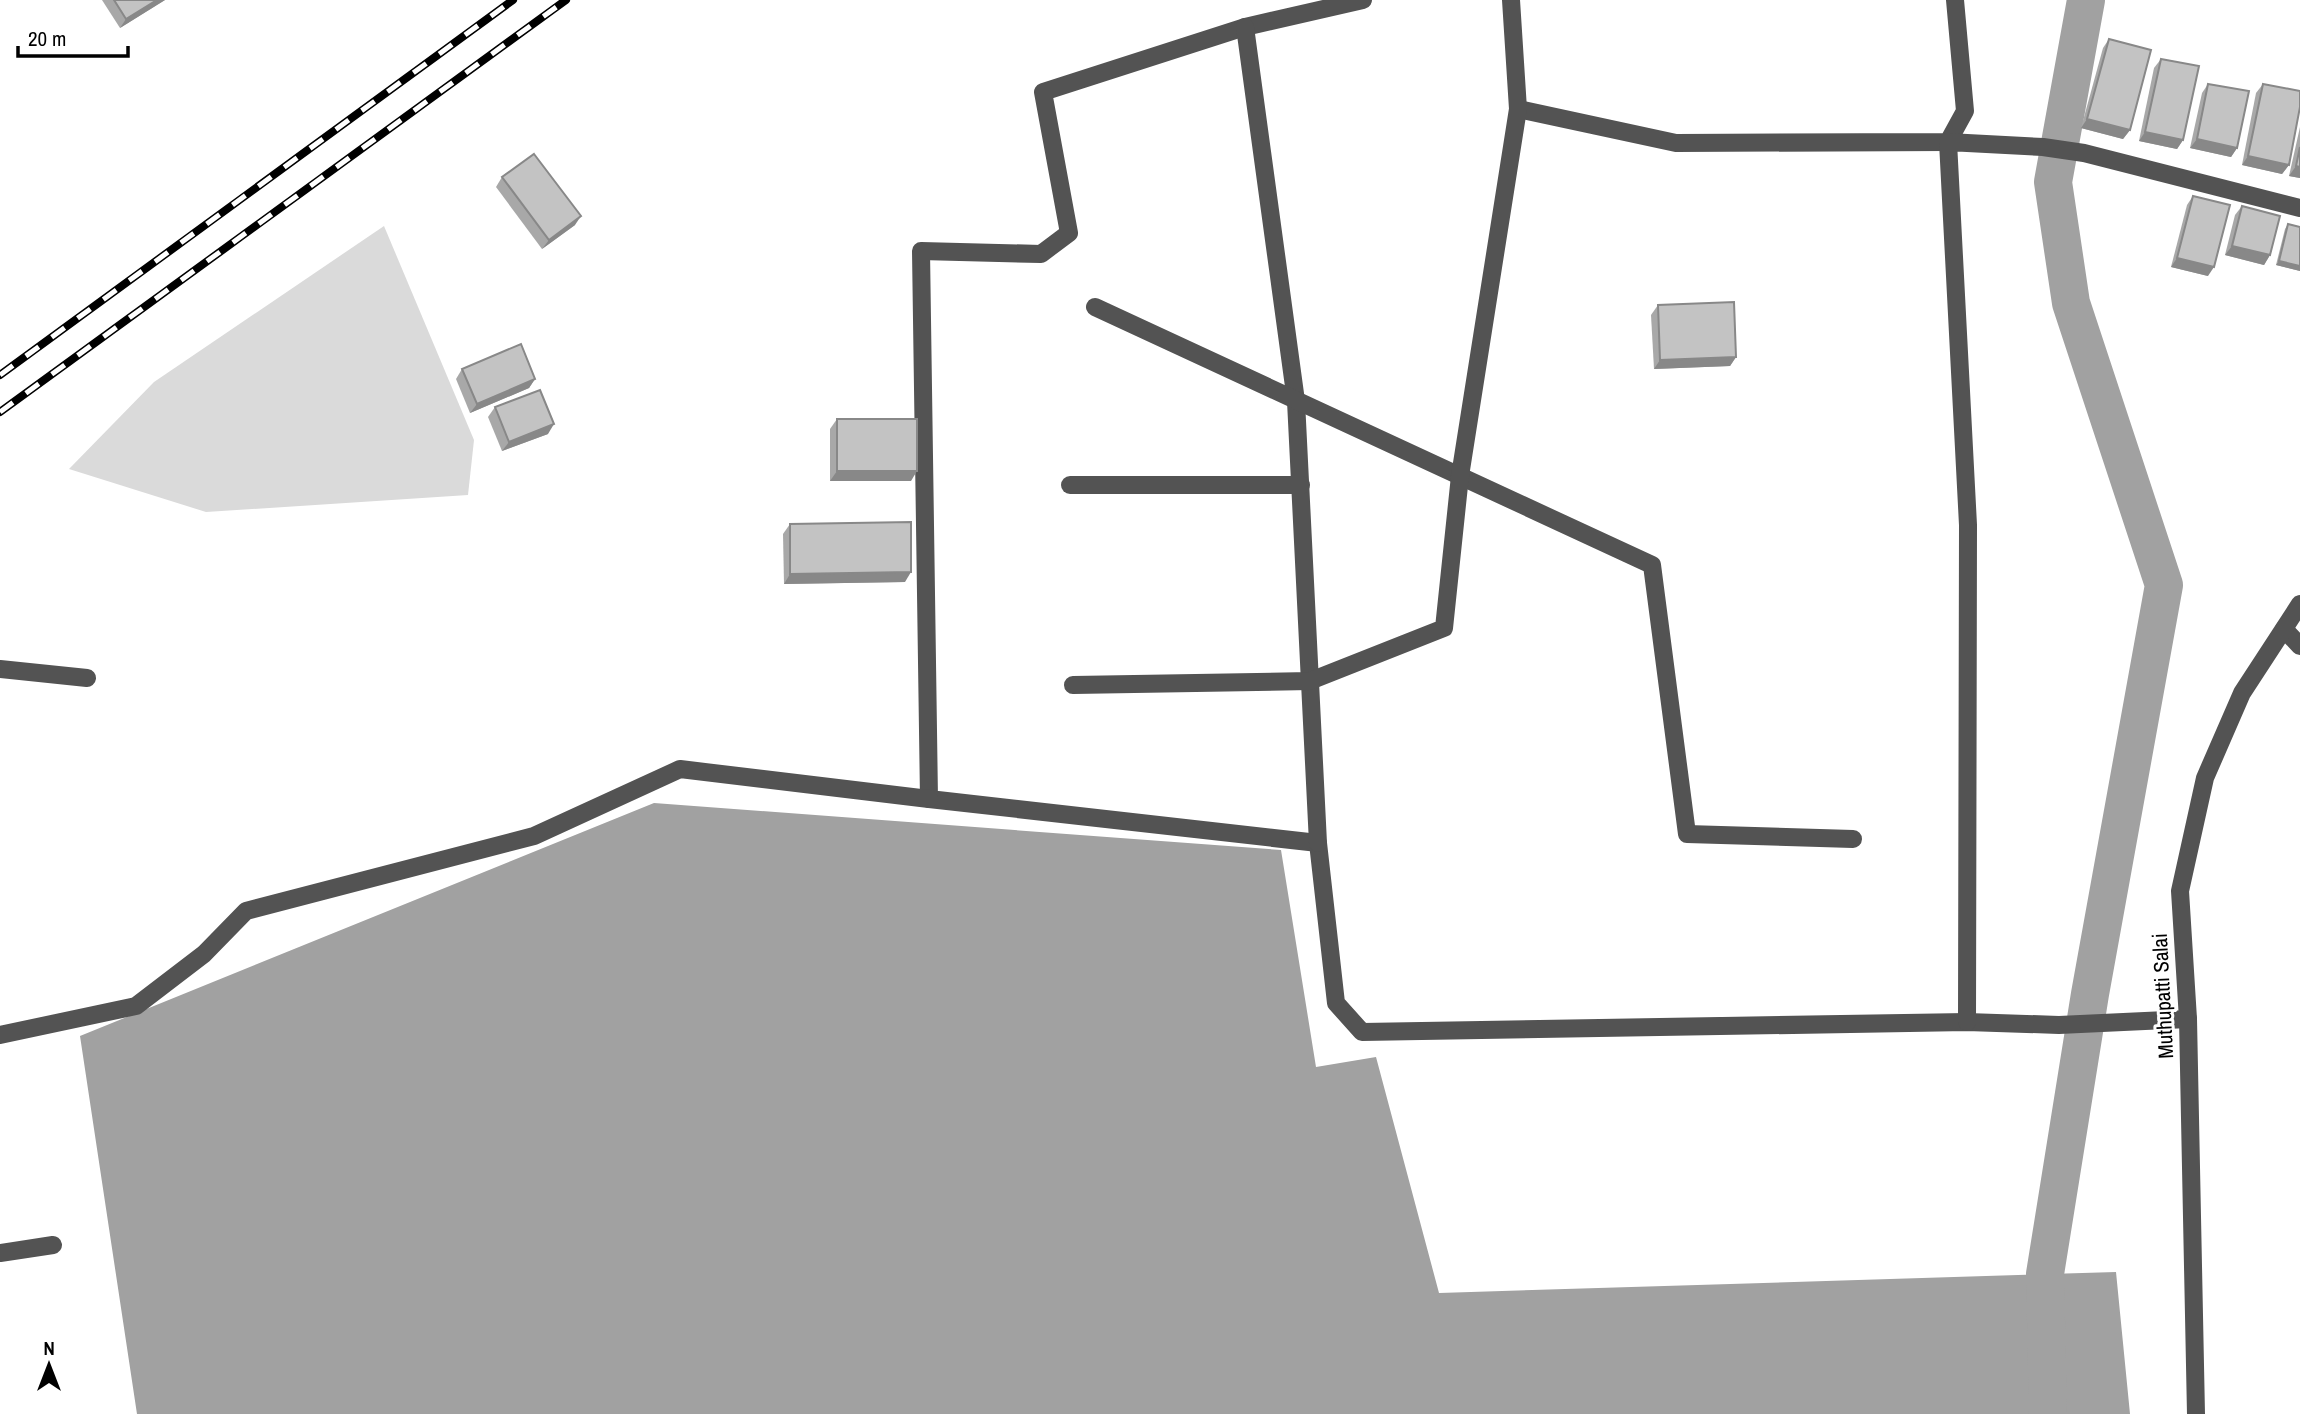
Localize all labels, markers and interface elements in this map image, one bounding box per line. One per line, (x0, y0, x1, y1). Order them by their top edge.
scale bar (18, 14, 128, 58)
text: 20 m (28, 24, 66, 53)
street label: Muthupatti Salai (2145, 933, 2180, 1059)
north arrow (14, 1330, 84, 1400)
text: N (43, 1335, 55, 1361)

